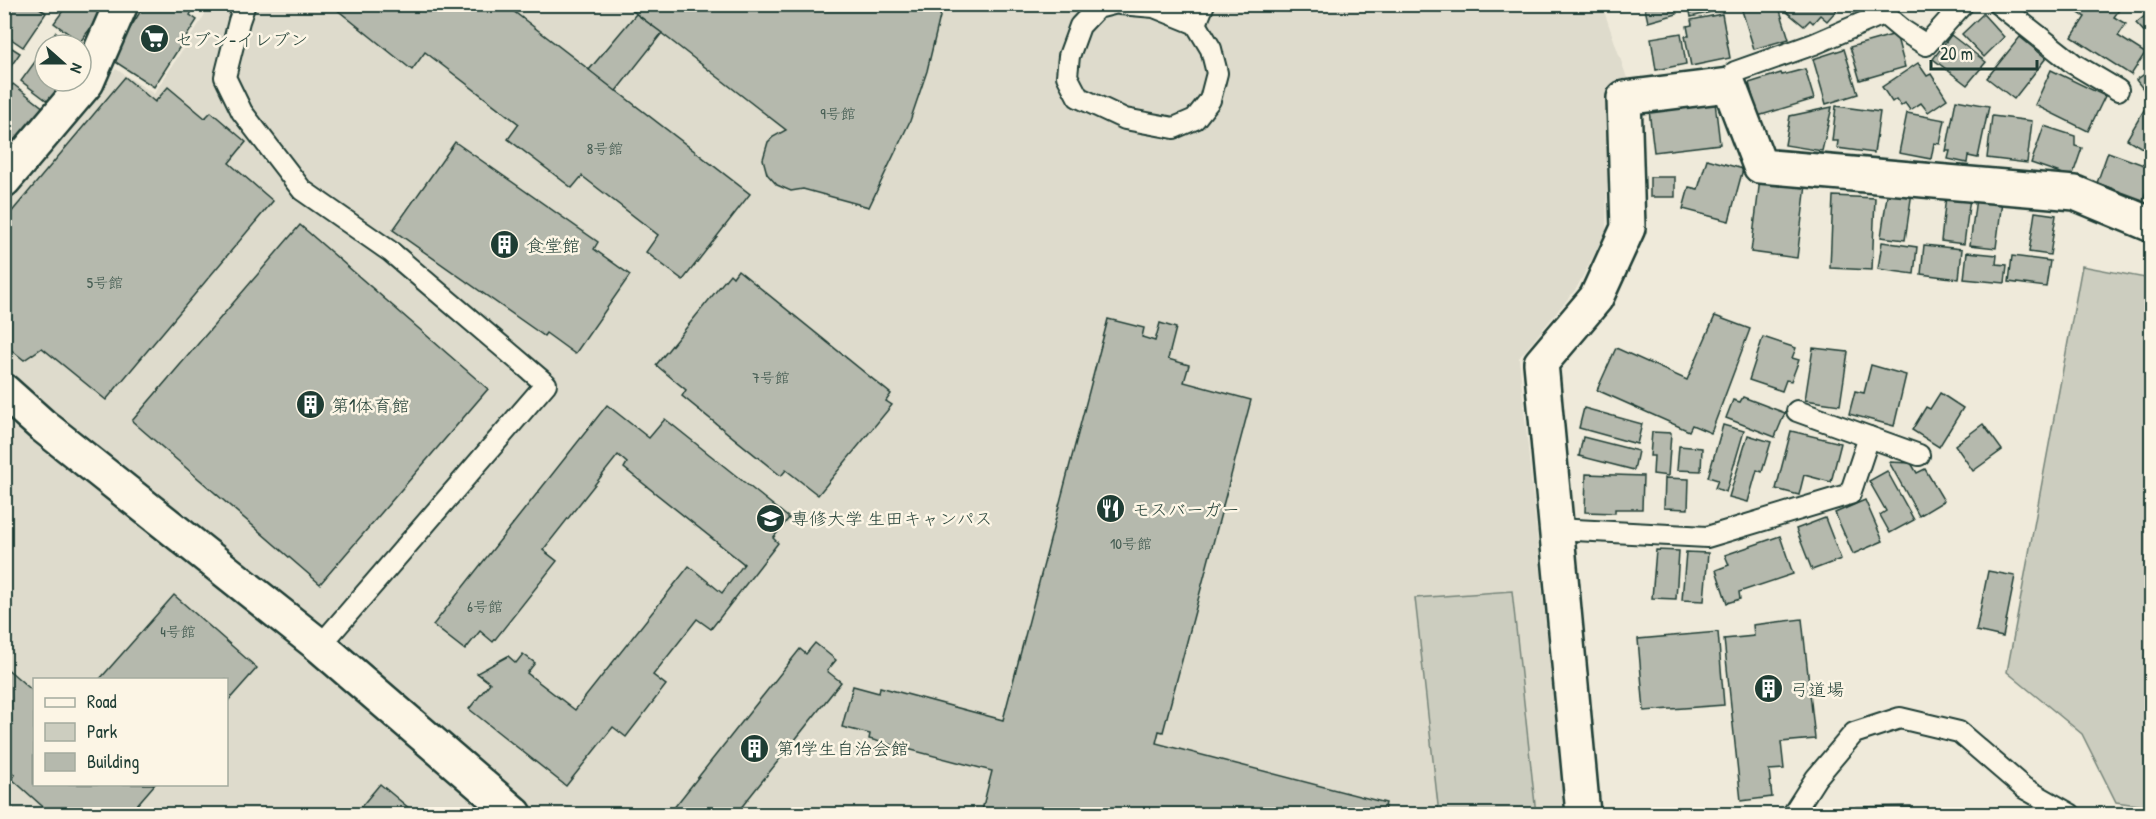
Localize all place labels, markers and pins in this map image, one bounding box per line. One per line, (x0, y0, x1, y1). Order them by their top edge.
supermarket icon: セブン-イレブン (138, 23, 170, 55)
place label: セブン-イレブン (175, 27, 308, 52)
building icon: 食堂館 (489, 229, 521, 261)
place label: 食堂館 (526, 233, 580, 258)
building icon: 第1体育館 (294, 389, 326, 421)
place label: 第1体育館 (331, 393, 410, 418)
restaurant icon: モスバーガー (1095, 493, 1127, 525)
place label: モスバーガー (1132, 497, 1240, 522)
school or university icon: 専修大学 生田キャンパス (754, 502, 786, 534)
place label: 専修大学 生田キャンパス (791, 506, 992, 531)
building icon: 弓道場 (1753, 673, 1785, 705)
place label: 弓道場 (1790, 677, 1844, 702)
building icon: 第1学生自治会館 (739, 732, 771, 764)
place label: 第1学生自治会館 (776, 736, 909, 761)

